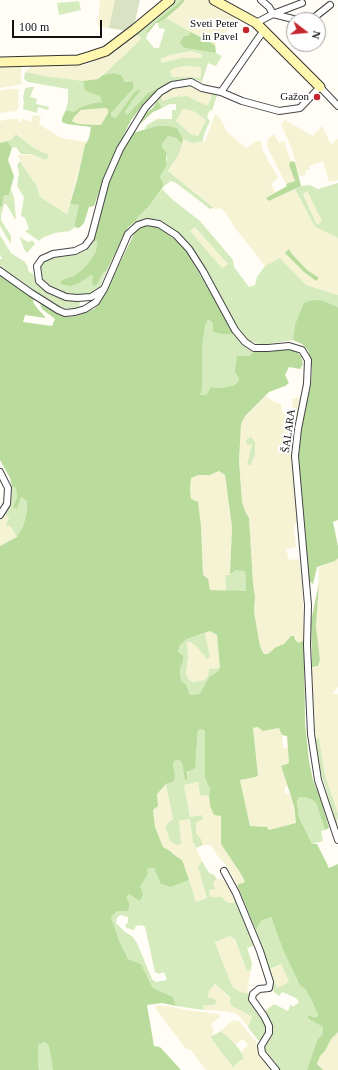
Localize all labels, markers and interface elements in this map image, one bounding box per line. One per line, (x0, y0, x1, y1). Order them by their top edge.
scale bar (14, 12, 104, 38)
north arrow (286, 12, 326, 52)
place label: Sveti Peter in Pavel (190, 17, 238, 43)
text: 100 m (19, 20, 49, 34)
marker: Sveti Peter in Pavel (241, 25, 251, 35)
text: N (310, 30, 323, 41)
place label: Gažon (280, 90, 309, 104)
marker: Gažon (312, 92, 322, 102)
street label: ŠALARA (279, 408, 299, 454)

